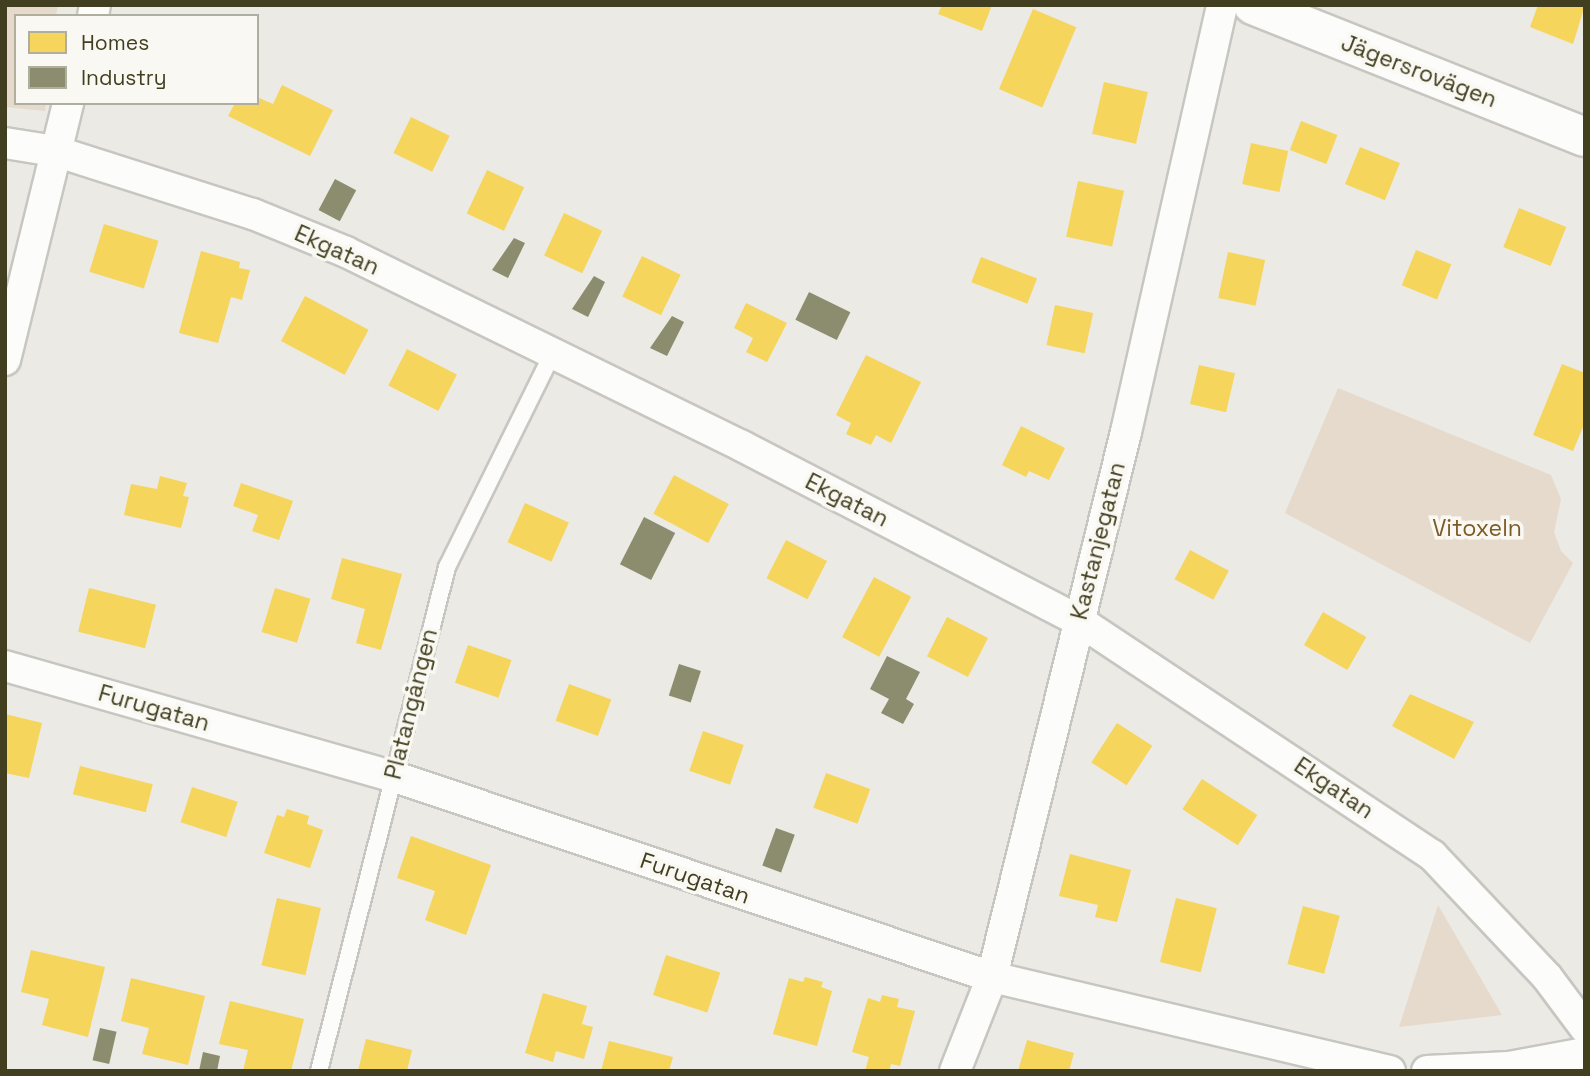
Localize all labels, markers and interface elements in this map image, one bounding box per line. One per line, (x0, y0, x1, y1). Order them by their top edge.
legend (14, 14, 259, 105)
text: Homes (81, 29, 149, 56)
street label: Jägersrovägen (1337, 29, 1501, 113)
text: Industry (81, 64, 167, 91)
street label: Ekgatan (290, 219, 384, 281)
street label: Kastanjegatan (1065, 459, 1131, 623)
street label: Ekgatan (801, 467, 893, 533)
park label: Vitoxeln (1432, 514, 1522, 542)
street label: Platangången (379, 626, 443, 782)
street label: Furugatan (95, 679, 213, 737)
street label: Ekgatan (1289, 751, 1379, 825)
street label: Furugatan (636, 846, 754, 910)

